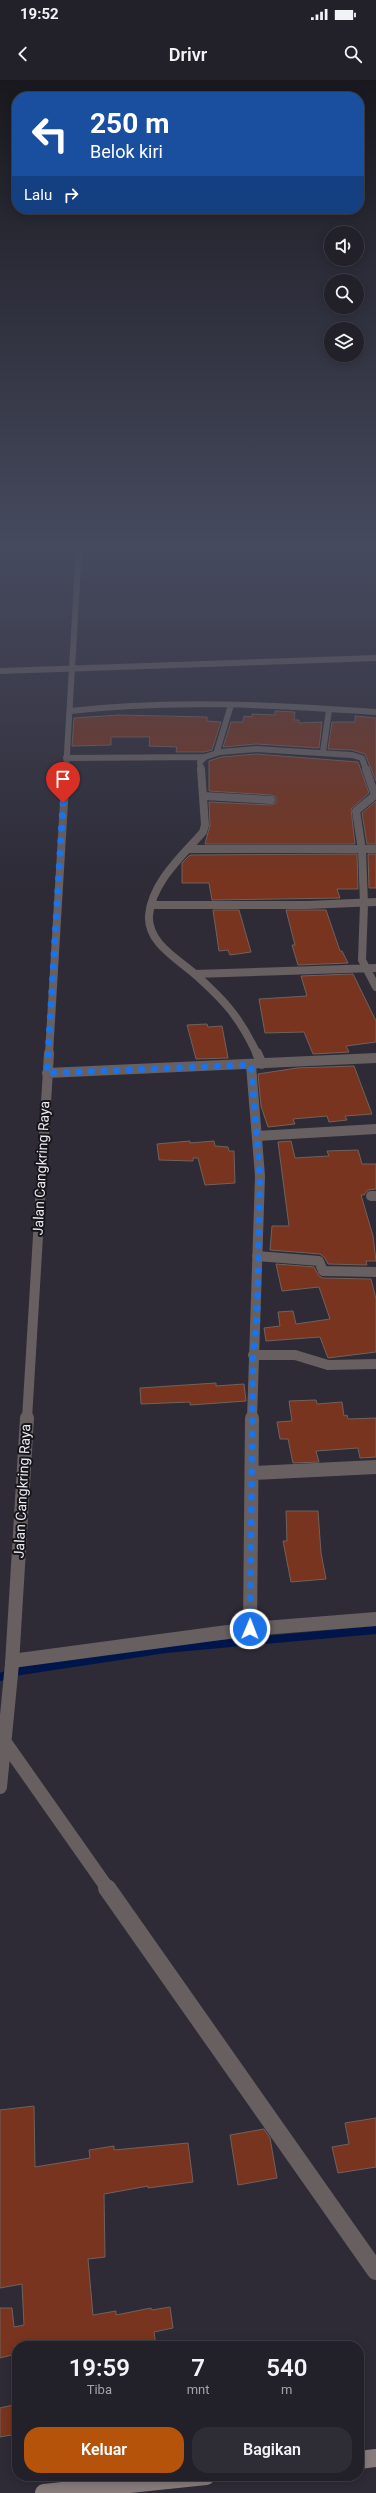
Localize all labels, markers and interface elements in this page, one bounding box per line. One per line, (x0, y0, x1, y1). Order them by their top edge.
text: 19:52 (20, 5, 59, 23)
icon: back (12, 43, 34, 65)
icon: search (342, 43, 364, 65)
text: Drivr (169, 44, 207, 65)
text: 250 m (90, 107, 169, 140)
icon: left (24, 108, 76, 160)
text: Belok kiri (90, 141, 163, 162)
icon: right (60, 184, 82, 206)
text: Lalu (24, 186, 52, 204)
map controls (324, 226, 364, 362)
button: sound (324, 226, 364, 266)
button: search (324, 274, 364, 314)
button: layers (324, 322, 364, 362)
pin (46, 762, 80, 803)
icon: arrive (52, 768, 74, 790)
street label: Jalan Cangkring Raya (29, 1100, 53, 1236)
street label: Jalan Cangkring Raya (10, 1423, 34, 1559)
position arrow (229, 1608, 271, 1650)
text: 19:59 (69, 2354, 130, 2382)
text: 7 (191, 2354, 205, 2382)
text: 540 (266, 2354, 307, 2382)
text: Tiba (87, 2382, 112, 2397)
text: mnt (187, 2382, 210, 2397)
text: m (281, 2382, 292, 2397)
button: Keluar (24, 2427, 184, 2473)
button: Bagikan (192, 2427, 352, 2473)

